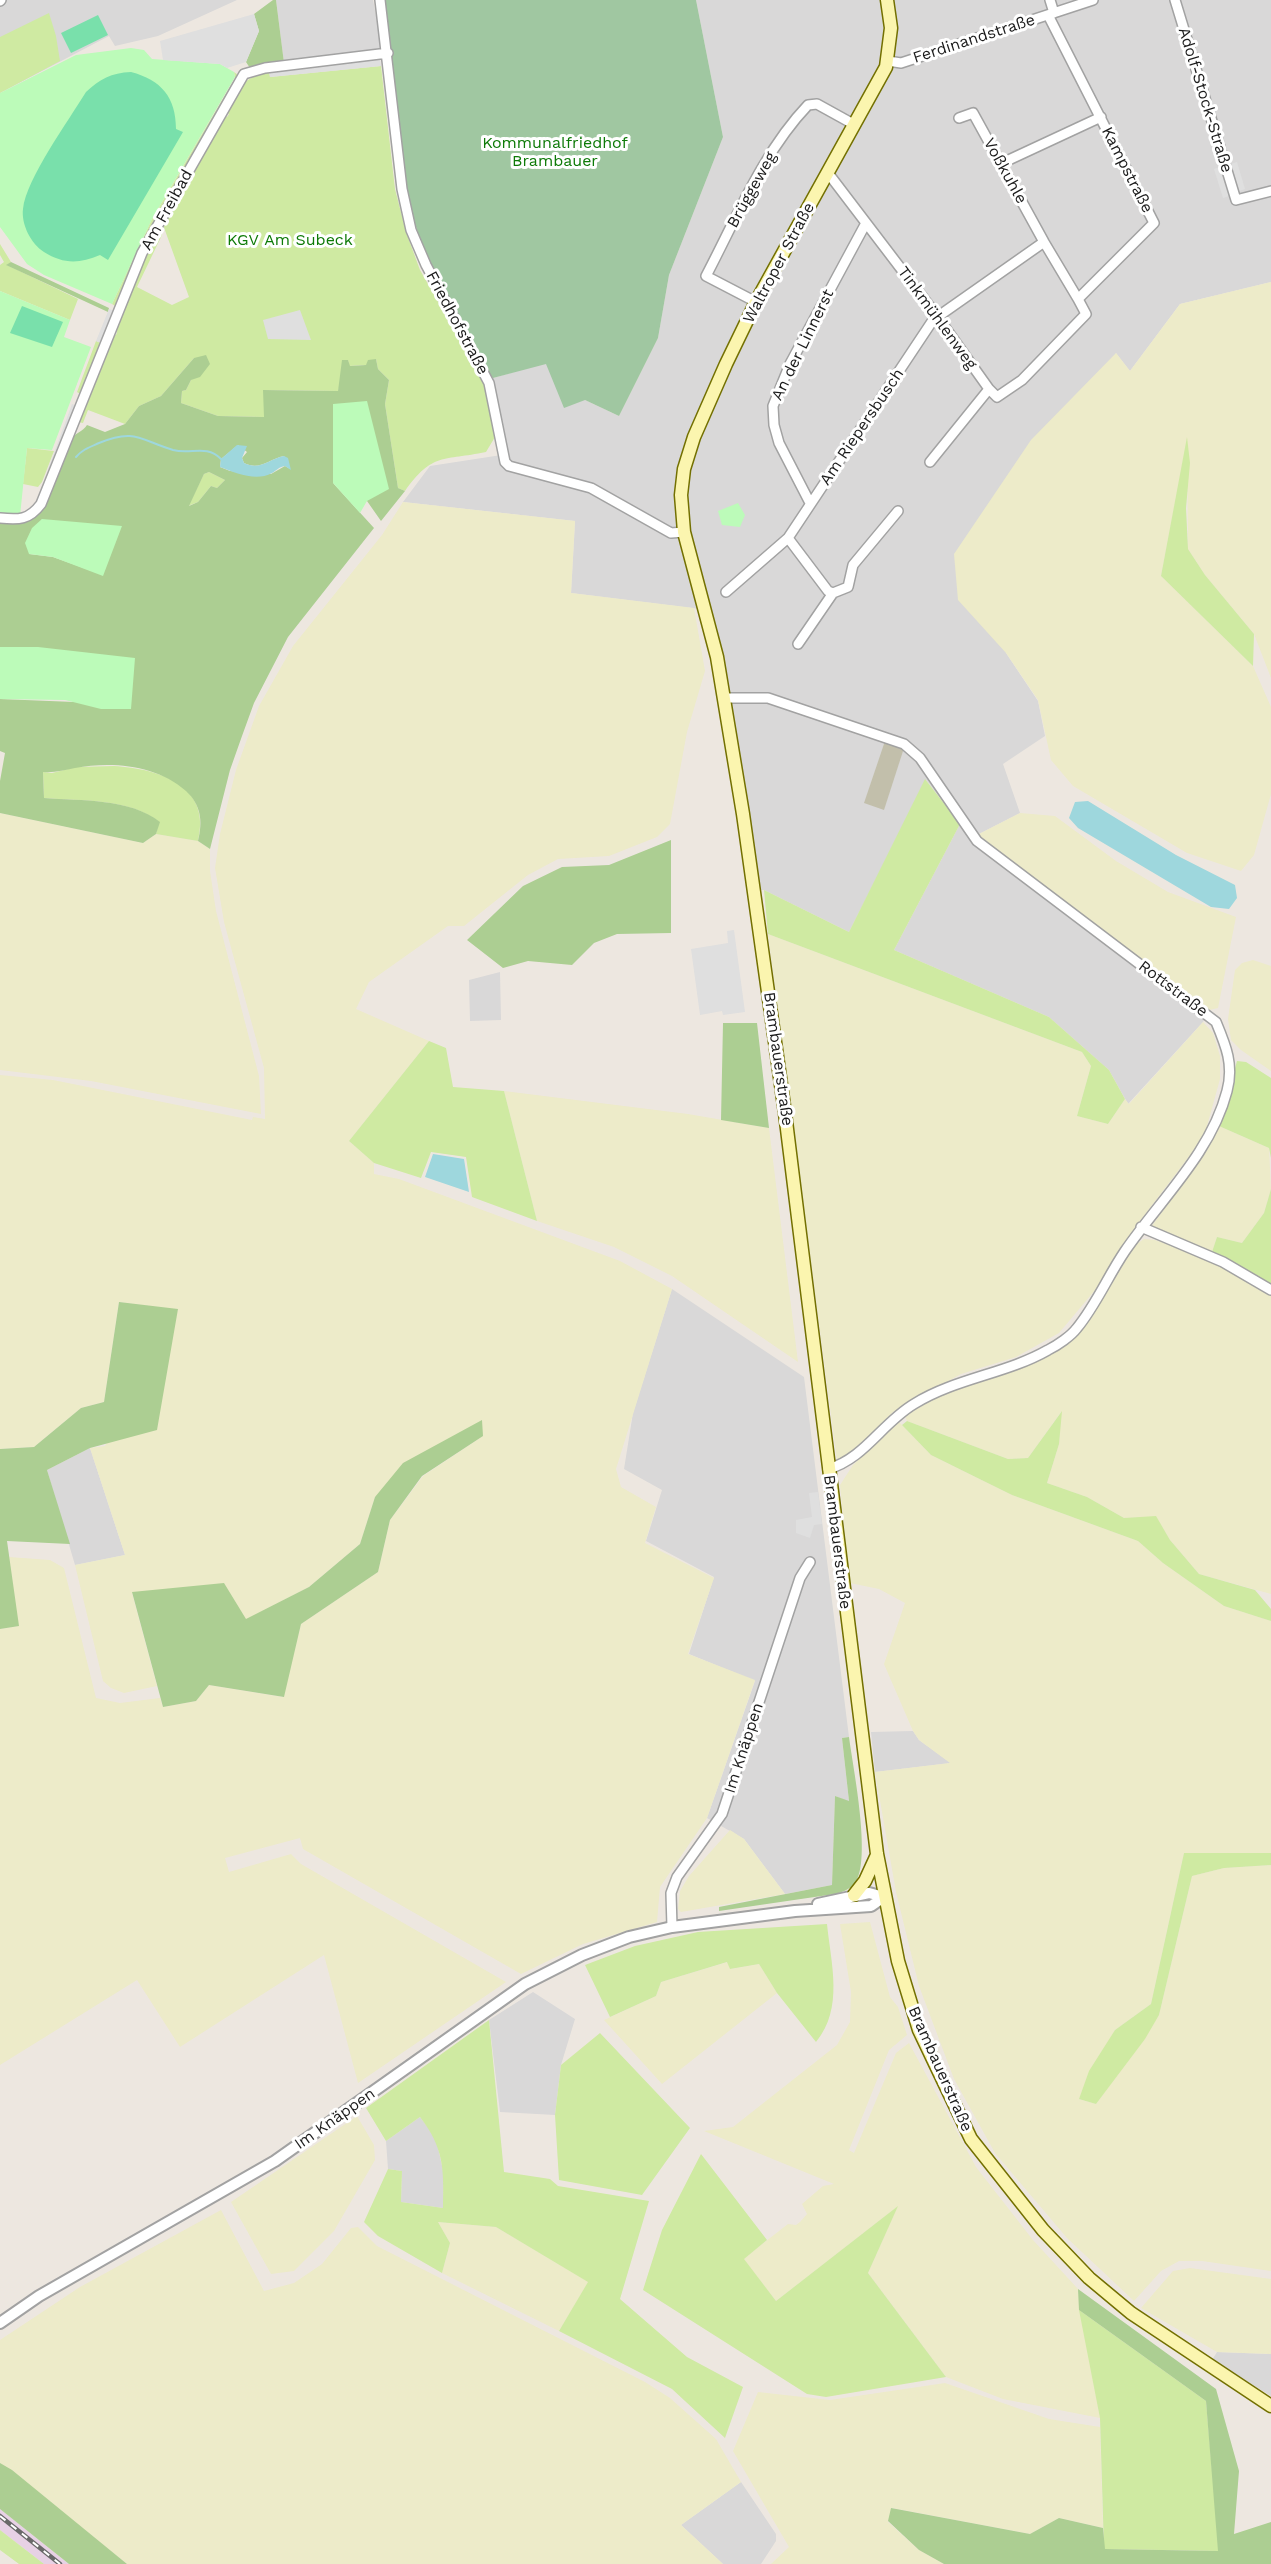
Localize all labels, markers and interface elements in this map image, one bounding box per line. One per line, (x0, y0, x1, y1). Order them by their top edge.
street label: Ferdinandstraße (911, 10, 1037, 68)
street label: Adolf-Stock-Straße (1174, 25, 1236, 175)
street label: Kampstraße (1097, 124, 1157, 216)
park label: Kommunalfriedhof Brambauer (482, 133, 628, 171)
street label: Voßkuhle (979, 135, 1031, 207)
street label: Brüggeweg (723, 149, 781, 231)
street label: Am Freibad (137, 166, 197, 254)
street label: Waltroper Straße (739, 200, 819, 326)
park label: KGV Am Subeck (227, 230, 353, 250)
street label: Tinkmühlenweg (893, 263, 981, 373)
street label: Friedhofstraße (422, 268, 492, 378)
street label: An der Linnerst (768, 286, 838, 404)
street label: Am Riepersbusch (816, 365, 908, 489)
street label: Rottstraße (1135, 957, 1211, 1021)
street label: Brambauerstraße (759, 991, 797, 1127)
street label: Brambauerstraße (819, 1474, 855, 1610)
street label: Im Knäppen (720, 1700, 768, 1796)
street label: Brambauerstraße (904, 2003, 976, 2135)
street label: Im Knäppen (291, 2084, 379, 2154)

